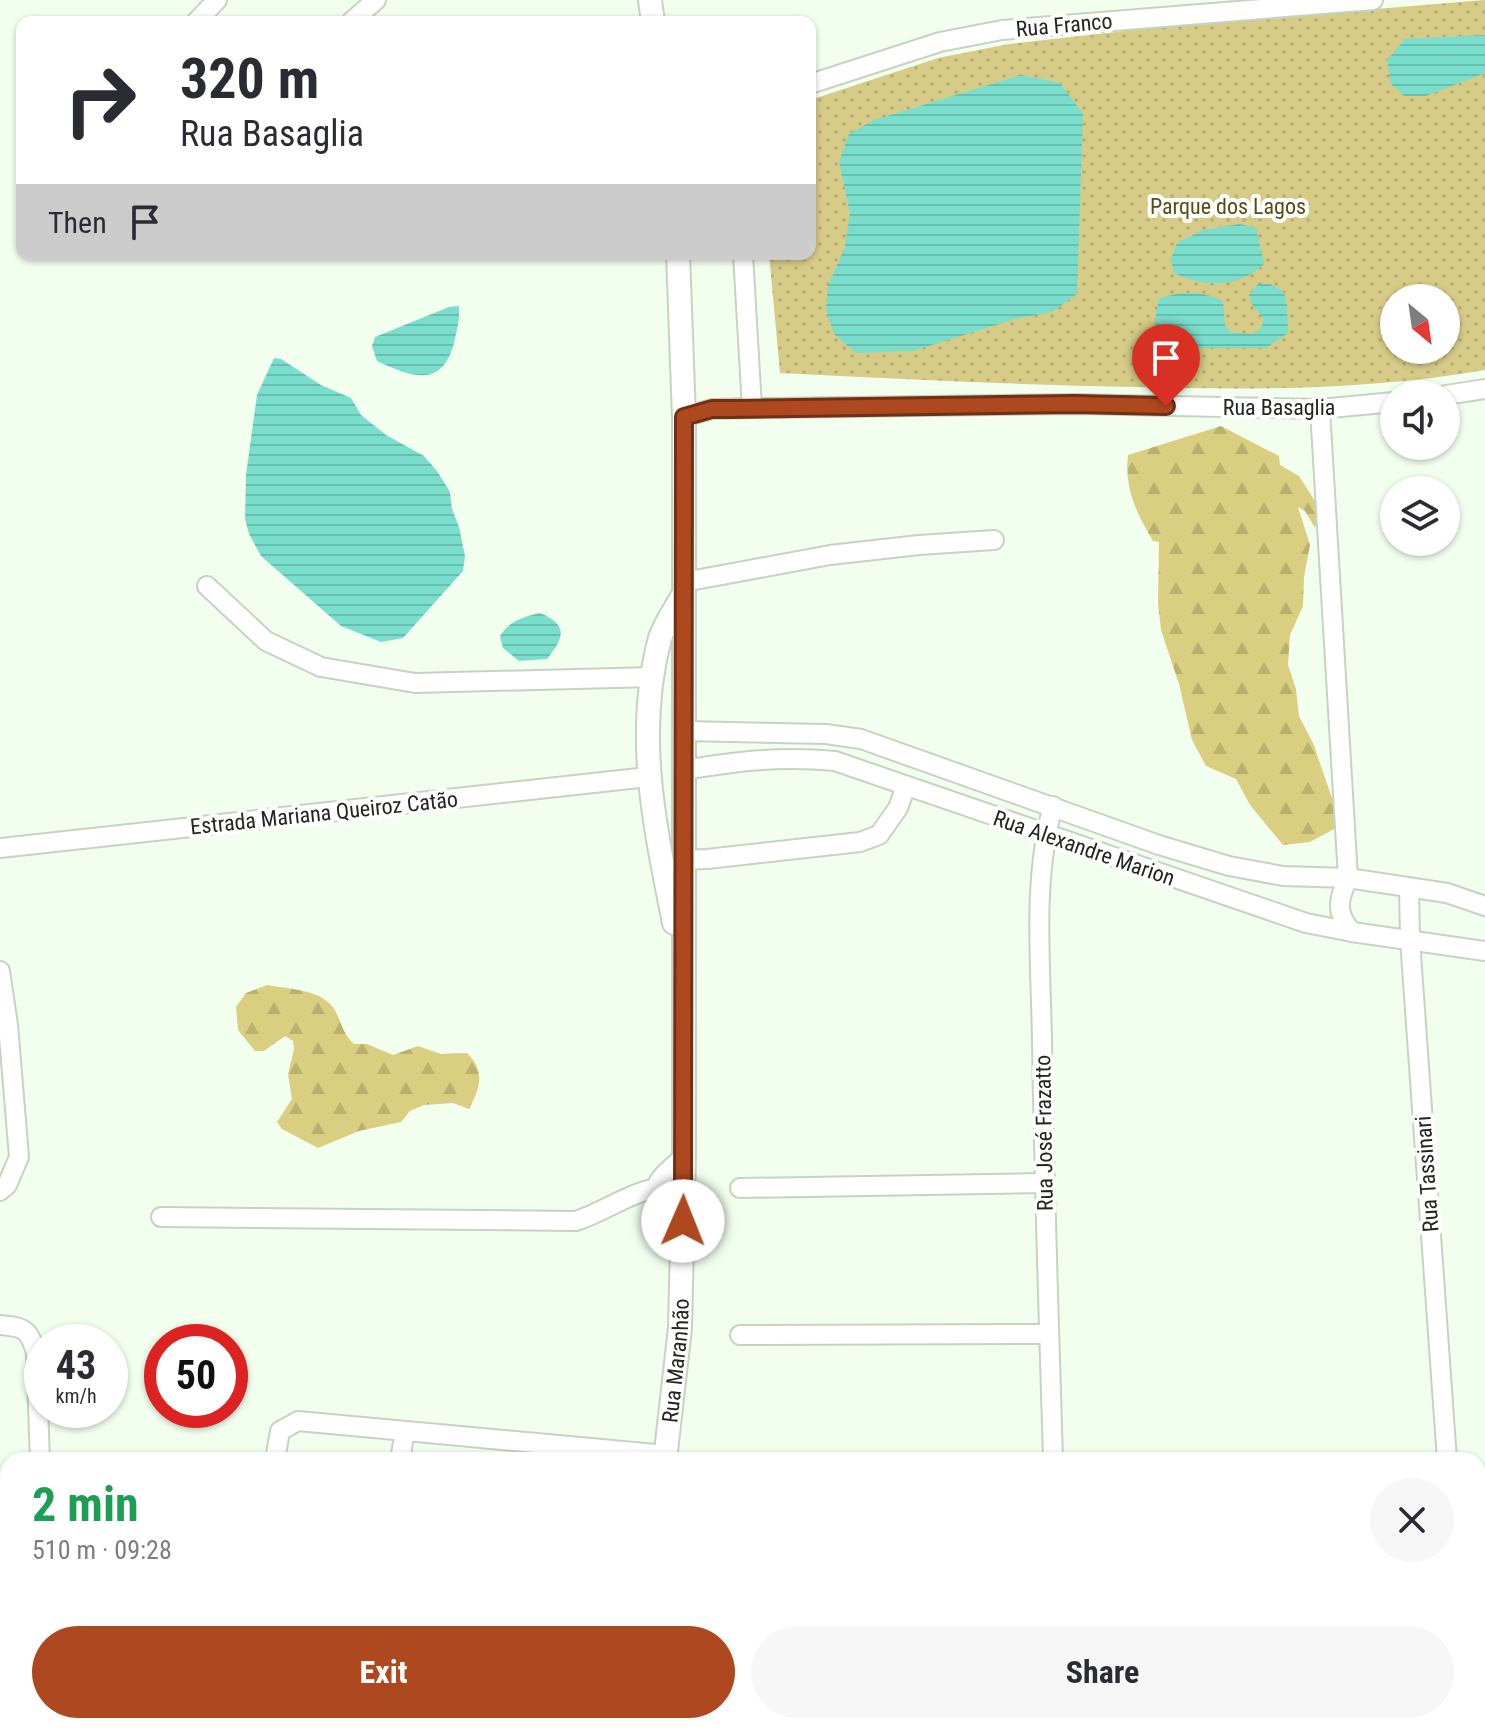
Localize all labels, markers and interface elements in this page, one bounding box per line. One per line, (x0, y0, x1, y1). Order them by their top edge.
street label: Rua Franco (1015, 8, 1113, 42)
text: 320 m (180, 46, 319, 112)
icon: right (48, 48, 152, 152)
text: Rua Basaglia (180, 113, 364, 155)
park label: Parque dos Lagos (1150, 194, 1306, 219)
icon: arrive (123, 200, 167, 244)
text: Then (48, 205, 107, 240)
north arrow (1380, 284, 1460, 364)
map controls (1380, 284, 1460, 556)
pin (1132, 324, 1200, 406)
icon: arrive (1144, 336, 1188, 380)
button: sound (1380, 380, 1460, 460)
street label: Rua Basaglia (1223, 395, 1335, 420)
button: layers (1380, 476, 1460, 556)
street label: Estrada Mariana Queiroz Catão (189, 787, 459, 839)
street label: Rua Alexandre Marion (990, 805, 1178, 891)
street label: Rua José Frazatto (1030, 1055, 1058, 1211)
street label: Rua Tassinari (1410, 1115, 1444, 1233)
position arrow (641, 1179, 725, 1263)
street label: Rua Maranhão (657, 1298, 693, 1424)
speed limit sign: 50 (144, 1324, 248, 1428)
text: 43 (56, 1342, 96, 1389)
text: km/h (55, 1384, 97, 1408)
text: 2 min (32, 1476, 139, 1533)
button: close (1370, 1478, 1454, 1562)
text: 510 m · 09:28 (32, 1535, 172, 1565)
button: Exit (32, 1626, 735, 1718)
button: Share (751, 1626, 1454, 1718)

